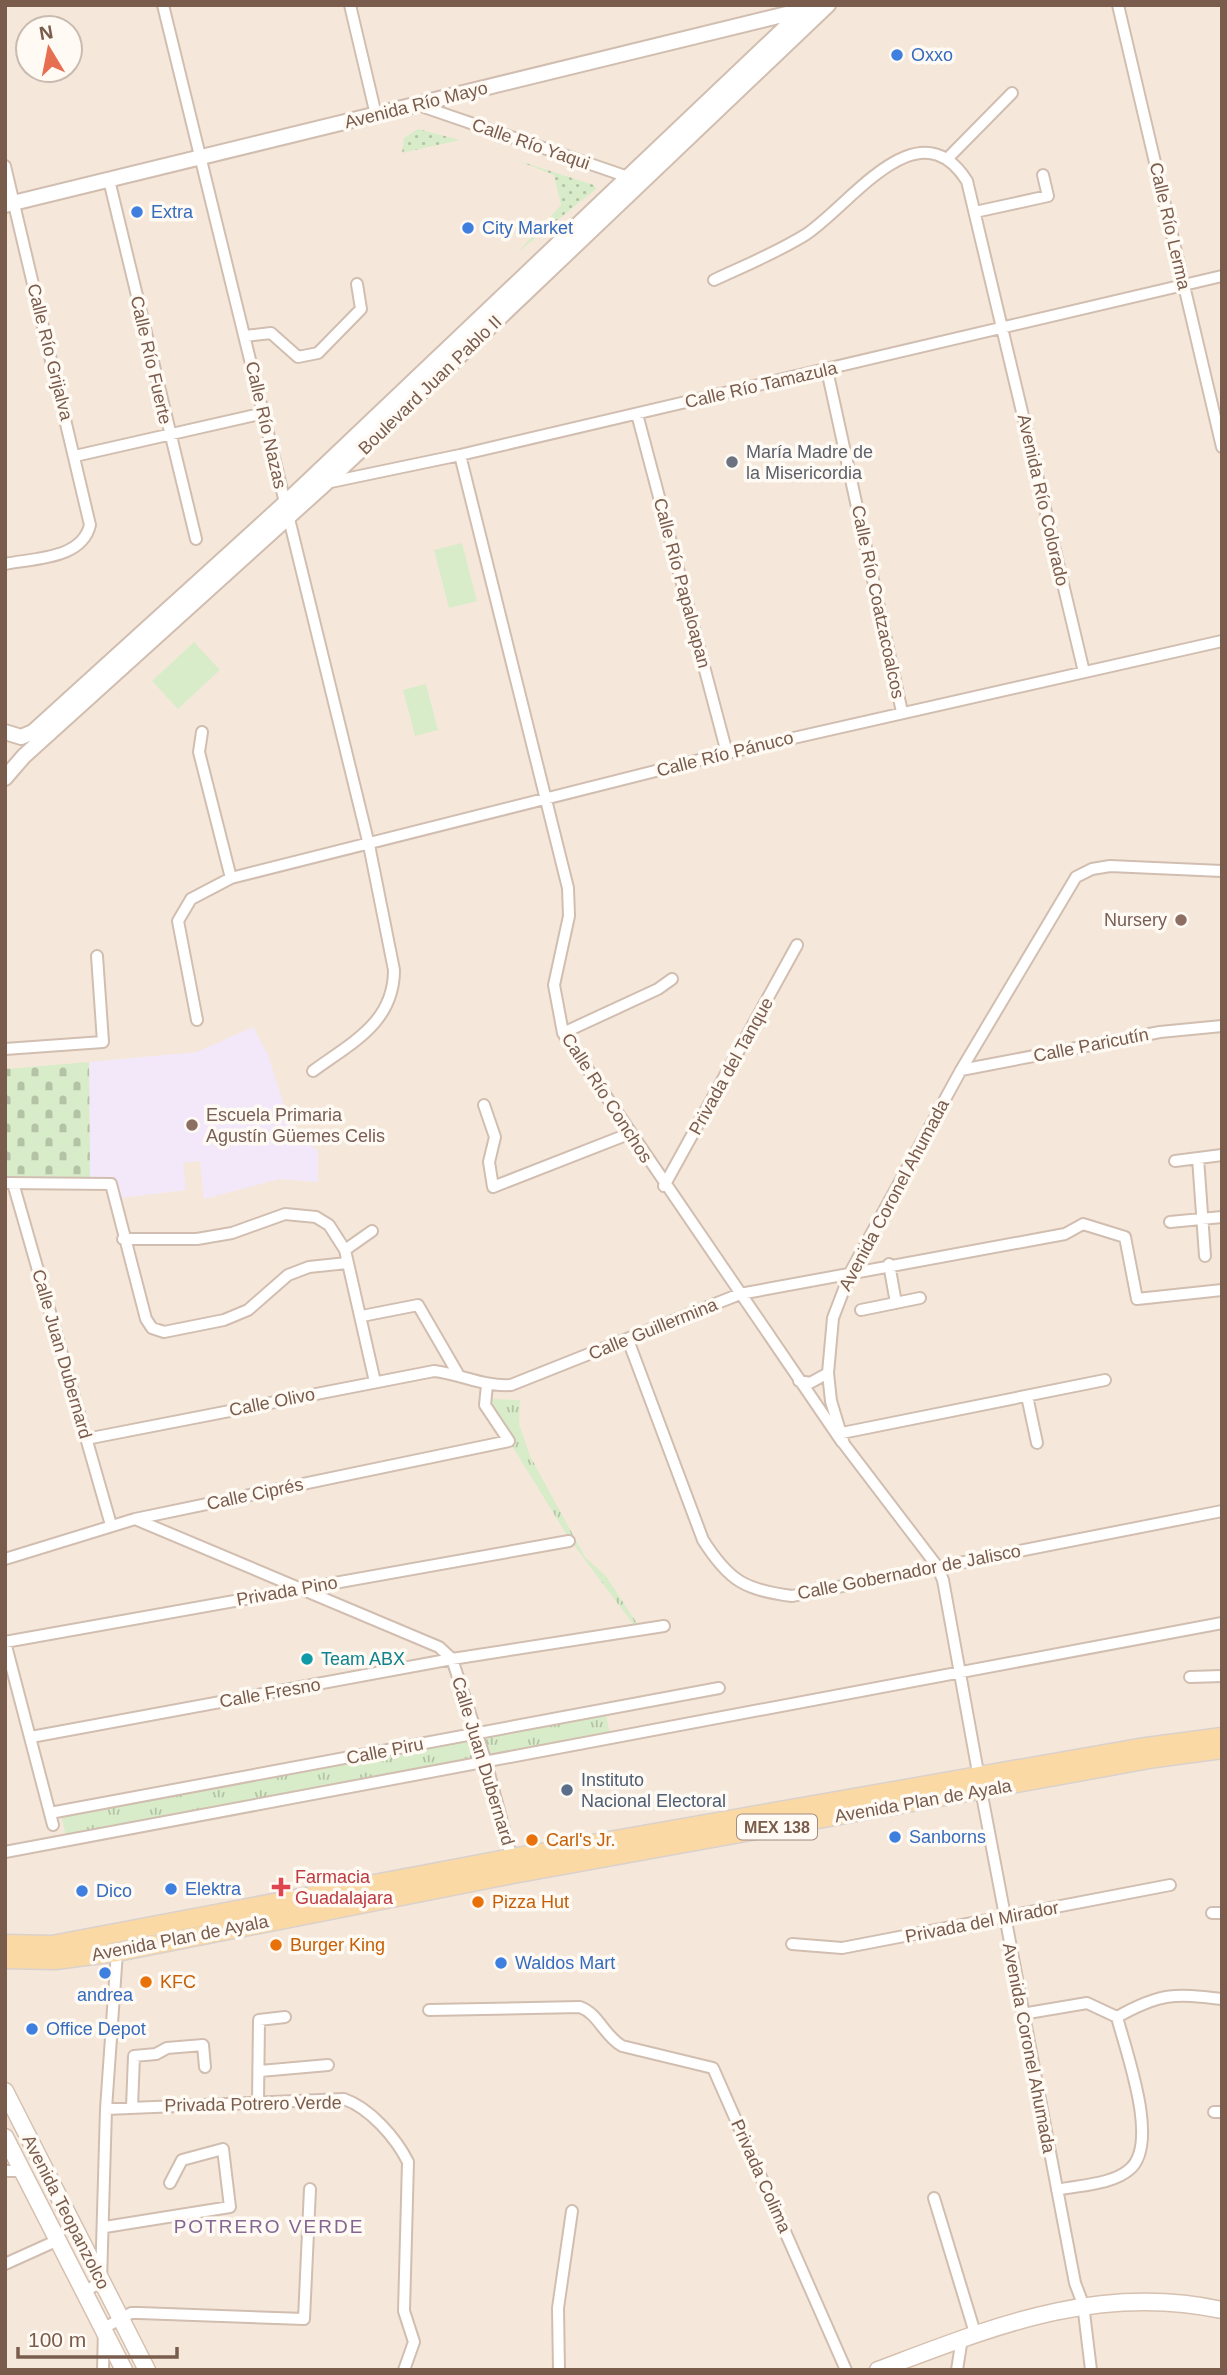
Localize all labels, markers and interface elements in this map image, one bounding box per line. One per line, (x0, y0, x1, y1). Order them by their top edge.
north arrow (14, 14, 84, 84)
text: N (38, 21, 55, 44)
place label: Oxxo (911, 45, 953, 65)
marker: Oxxo (889, 47, 905, 63)
street label: Avenida Río Mayo (342, 78, 490, 132)
street label: Calle Río Yaqui (469, 114, 593, 174)
street label: Calle Río Lerma (1146, 160, 1195, 293)
place label: Extra (151, 202, 194, 222)
marker: Extra (129, 204, 145, 220)
place label: City Market (482, 218, 573, 238)
marker: City Market (460, 220, 476, 236)
street label: Calle Río Grijalva (23, 282, 77, 423)
street label: Calle Río Fuerte (127, 294, 175, 426)
street label: Boulevard Juan Pablo II (354, 311, 506, 459)
street label: Calle Río Tamazula (683, 358, 840, 412)
street label: Calle Río Nazas (242, 359, 290, 491)
street label: Avenida Río Colorado (1013, 412, 1073, 588)
place label: María Madre de la Misericordia (746, 442, 873, 483)
marker: María Madre de la Misericordia (724, 454, 740, 470)
street label: Calle Río Papaloapan (650, 496, 714, 670)
street label: Calle Río Coatzacoalcos (848, 504, 908, 700)
street label: Calle Río Pánuco (655, 727, 795, 781)
place label: Nursery (1104, 910, 1167, 930)
marker: Nursery (1173, 912, 1189, 928)
street label: Privada del Tanque (685, 994, 777, 1138)
street label: Calle Paricutín (1032, 1024, 1150, 1066)
street label: Calle Río Conchos (558, 1030, 656, 1166)
street label: Avenida Coronel Ahumada (835, 1095, 953, 1294)
place label: Escuela Primaria Agustín Güemes Celis (206, 1105, 385, 1146)
marker: Escuela Primaria Agustín Güemes Celis (184, 1117, 200, 1133)
street label: Calle Juan Dubernard (28, 1267, 96, 1441)
street label: Calle Guillermina (586, 1294, 721, 1364)
street label: Calle Olivo (227, 1384, 317, 1420)
street label: Calle Ciprés (205, 1474, 305, 1514)
street label: Calle Gobernador de Jalisco (796, 1541, 1022, 1603)
street label: Privada Pino (235, 1572, 339, 1610)
place label: Team ABX (321, 1649, 405, 1669)
marker: Team ABX (299, 1651, 315, 1667)
street label: Calle Fresno (218, 1674, 322, 1712)
street label: Calle Juan Dubernard (448, 1674, 518, 1848)
street label: Calle Piru (345, 1734, 425, 1768)
place label: Instituto Nacional Electoral (581, 1770, 726, 1811)
street label: Avenida Plan de Ayala (833, 1775, 1014, 1826)
marker: Instituto Nacional Electoral (559, 1782, 575, 1798)
road number: MEX 138 (737, 1814, 817, 1840)
place label: Sanborns (909, 1827, 986, 1847)
marker: Sanborns (887, 1829, 903, 1845)
place label: Carl's Jr. (546, 1830, 615, 1850)
marker: Carl's Jr. (524, 1832, 540, 1848)
place label: Farmacia Guadalajara (295, 1867, 394, 1908)
place label: Elektra (185, 1879, 242, 1899)
marker: Farmacia Guadalajara (273, 1879, 289, 1895)
place label: Dico (96, 1881, 132, 1901)
marker: Elektra (163, 1881, 179, 1897)
marker: Dico (74, 1883, 90, 1899)
place label: Pizza Hut (492, 1892, 569, 1912)
marker: Pizza Hut (470, 1894, 486, 1910)
street label: Privada del Mirador (903, 1897, 1061, 1947)
street label: Avenida Plan de Ayala (90, 1911, 271, 1965)
place label: Burger King (290, 1935, 385, 1955)
marker: Burger King (268, 1937, 284, 1953)
street label: Avenida Coronel Ahumada (999, 1941, 1059, 2156)
place label: Waldos Mart (515, 1953, 615, 1973)
marker: Waldos Mart (493, 1955, 509, 1971)
marker: andrea (97, 1965, 113, 1981)
place label: KFC (160, 1972, 196, 1992)
marker: KFC (138, 1974, 154, 1990)
place label: andrea (77, 1985, 134, 2005)
place label: Office Depot (46, 2019, 146, 2039)
marker: Office Depot (24, 2021, 40, 2037)
street label: Privada Potrero Verde (164, 2092, 342, 2116)
street label: Privada Colima (727, 2116, 795, 2237)
street label: Avenida Teopanzolco (18, 2132, 114, 2292)
district label: POTRERO VERDE (174, 2216, 364, 2237)
scale bar (18, 2316, 177, 2360)
text: 100 m (28, 2328, 86, 2351)

